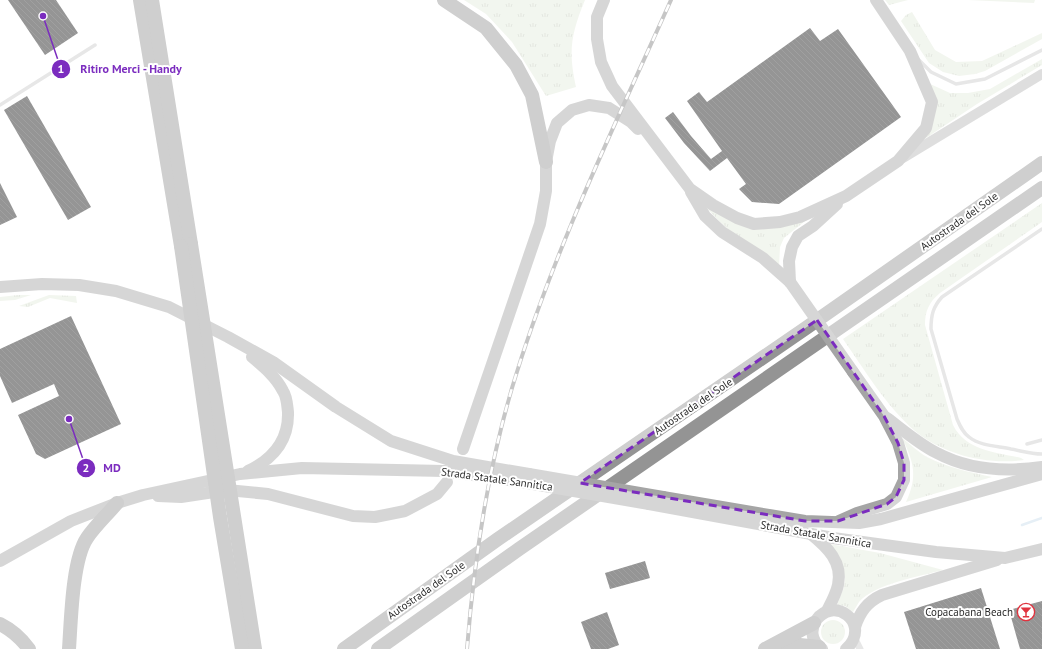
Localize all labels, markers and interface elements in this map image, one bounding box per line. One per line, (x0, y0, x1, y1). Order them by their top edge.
callout: Ritiro Merci - Handy (51, 57, 190, 81)
text: 1 (58, 61, 64, 76)
text: Ritiro Merci - Handy (80, 61, 182, 76)
street label: Autostrada del Sole (917, 189, 1001, 253)
street label: Autostrada del Sole (651, 374, 735, 438)
callout: MD (76, 456, 129, 480)
text: 2 (83, 460, 89, 475)
text: MD (103, 460, 121, 475)
street label: Strada Statale Sannitica (440, 464, 554, 494)
street label: Strada Statale Sannitica (759, 517, 873, 551)
street label: Autostrada del Sole (384, 558, 468, 622)
bar icon: Copacabana Beach (1016, 602, 1036, 622)
place label: Copacabana Beach (925, 605, 1013, 619)

